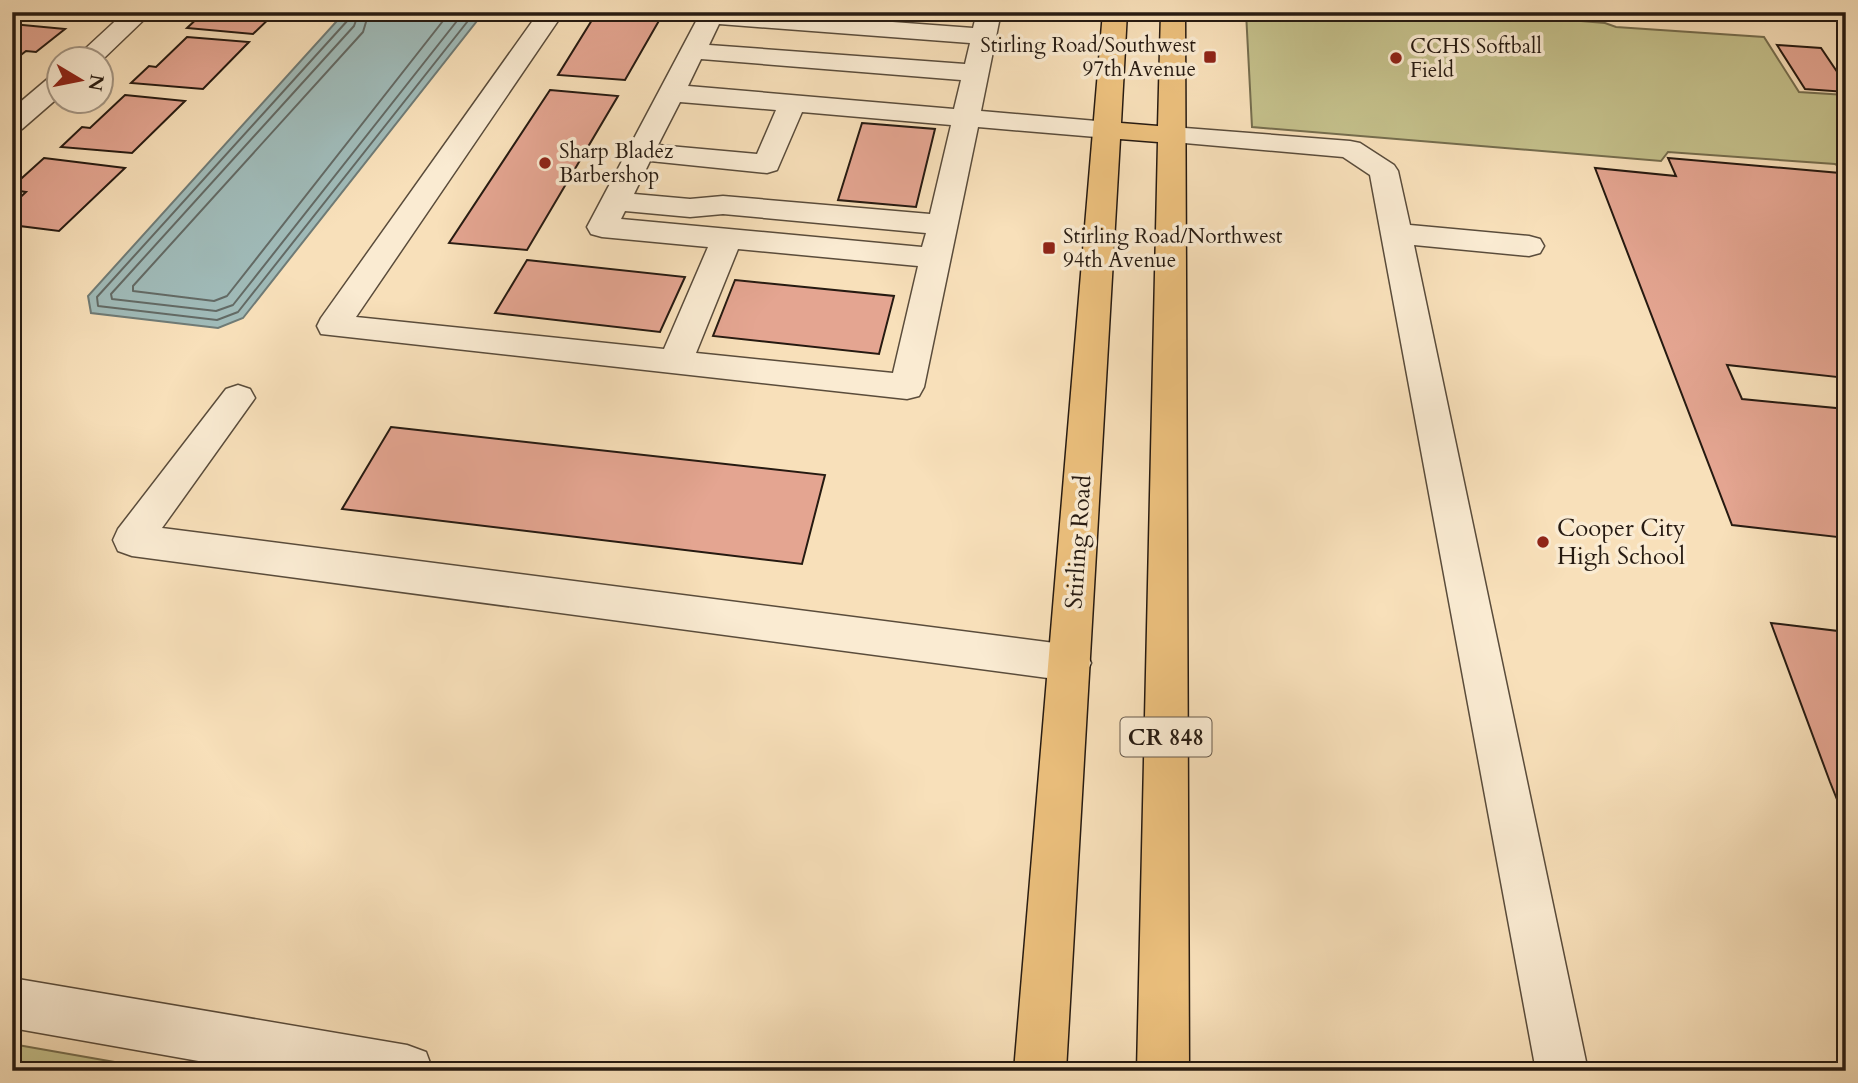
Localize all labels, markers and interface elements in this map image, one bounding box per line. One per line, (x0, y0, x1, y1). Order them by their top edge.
place label: Stirling Road/Southwest 97th Avenue (980, 31, 1196, 84)
place label: CCHS Softball Field (1410, 32, 1542, 85)
north arrow (46, 46, 116, 116)
marker: Stirling Road/Southwest 97th Avenue (1202, 49, 1218, 65)
marker: CCHS Softball Field (1388, 50, 1404, 66)
text: N (81, 72, 110, 94)
place label: Sharp Bladez Barbershop (559, 137, 674, 190)
marker: Sharp Bladez Barbershop (537, 155, 553, 171)
place label: Stirling Road/Northwest 94th Avenue (1063, 222, 1283, 275)
marker: Stirling Road/Northwest 94th Avenue (1041, 240, 1057, 256)
street label: Stirling Road (1057, 474, 1100, 610)
place label: Cooper City High School (1557, 512, 1686, 573)
marker: Cooper City High School (1535, 534, 1551, 550)
road number: CR 848 (1120, 718, 1212, 757)

